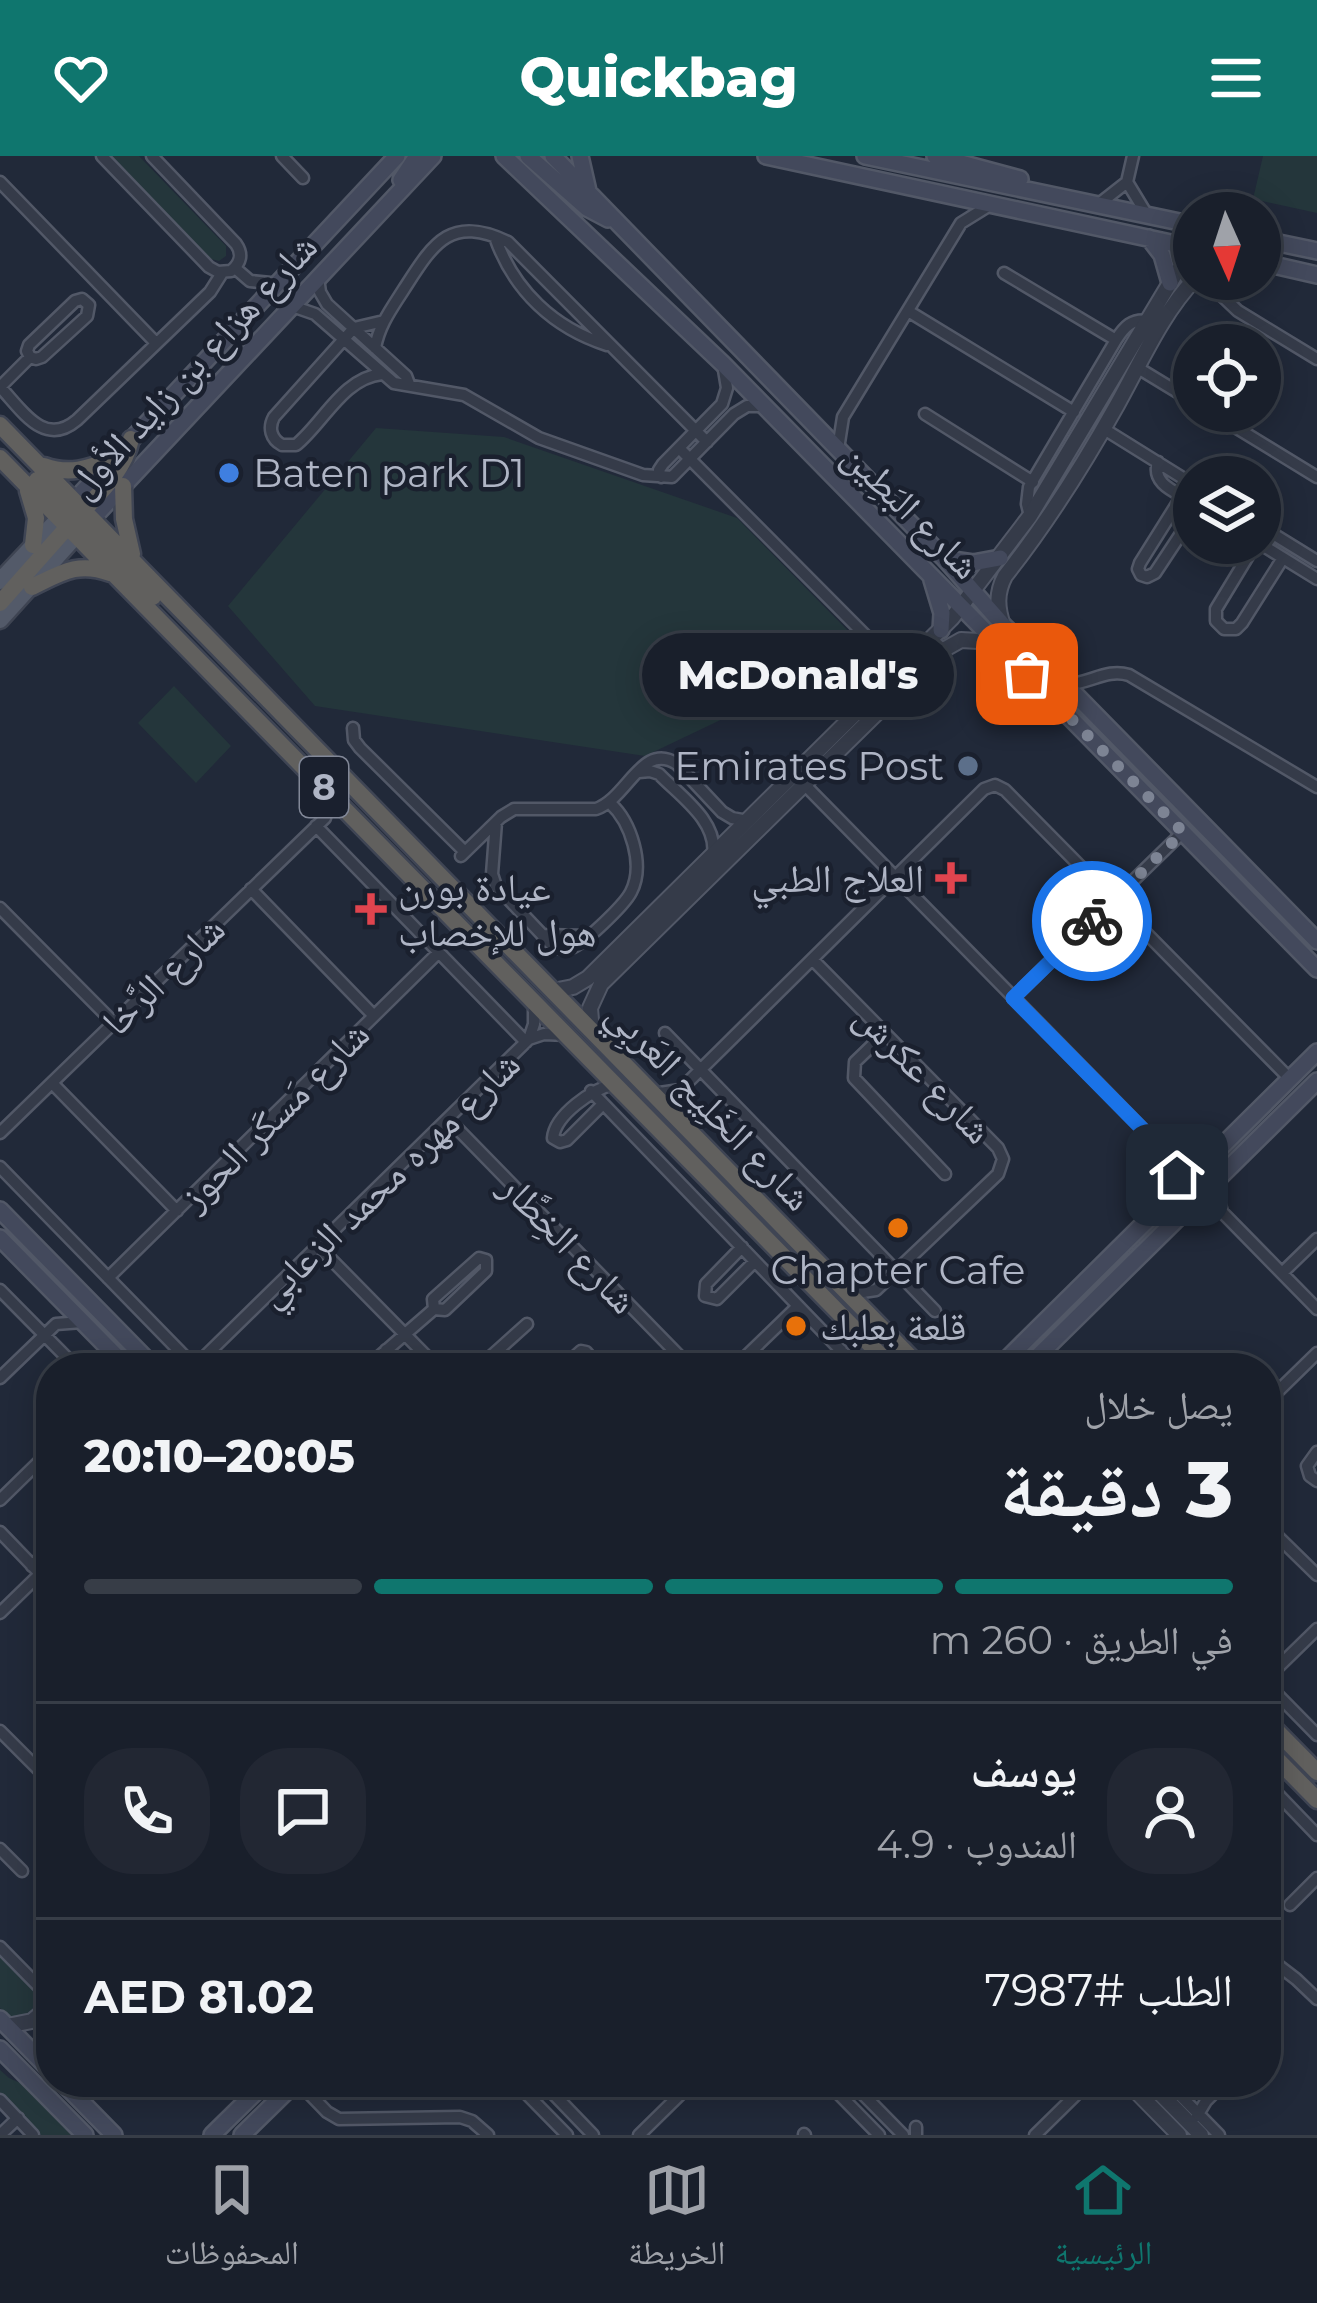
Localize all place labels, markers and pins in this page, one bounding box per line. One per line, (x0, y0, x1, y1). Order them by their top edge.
place label: Baten park D1 (253, 449, 525, 497)
marker: Baten park D1 (216, 460, 242, 486)
pin (976, 623, 1078, 725)
callout: McDonald's (643, 632, 955, 716)
place label: Emirates Post (674, 742, 944, 790)
marker: Emirates Post (955, 753, 981, 779)
place label: العلاج الطبي (751, 854, 924, 910)
marker: العلاج الطبي (935, 862, 967, 894)
place label: عيادة بورن هول للإخصاب (398, 863, 597, 956)
marker: عيادة بورن هول للإخصاب (355, 893, 387, 925)
pin (1126, 1124, 1228, 1226)
marker: Chapter Cafe (885, 1215, 911, 1241)
place label: Chapter Cafe (771, 1246, 1025, 1294)
place label: قلعة بعلبك (820, 1302, 966, 1350)
marker: قلعة بعلبك (783, 1313, 809, 1339)

